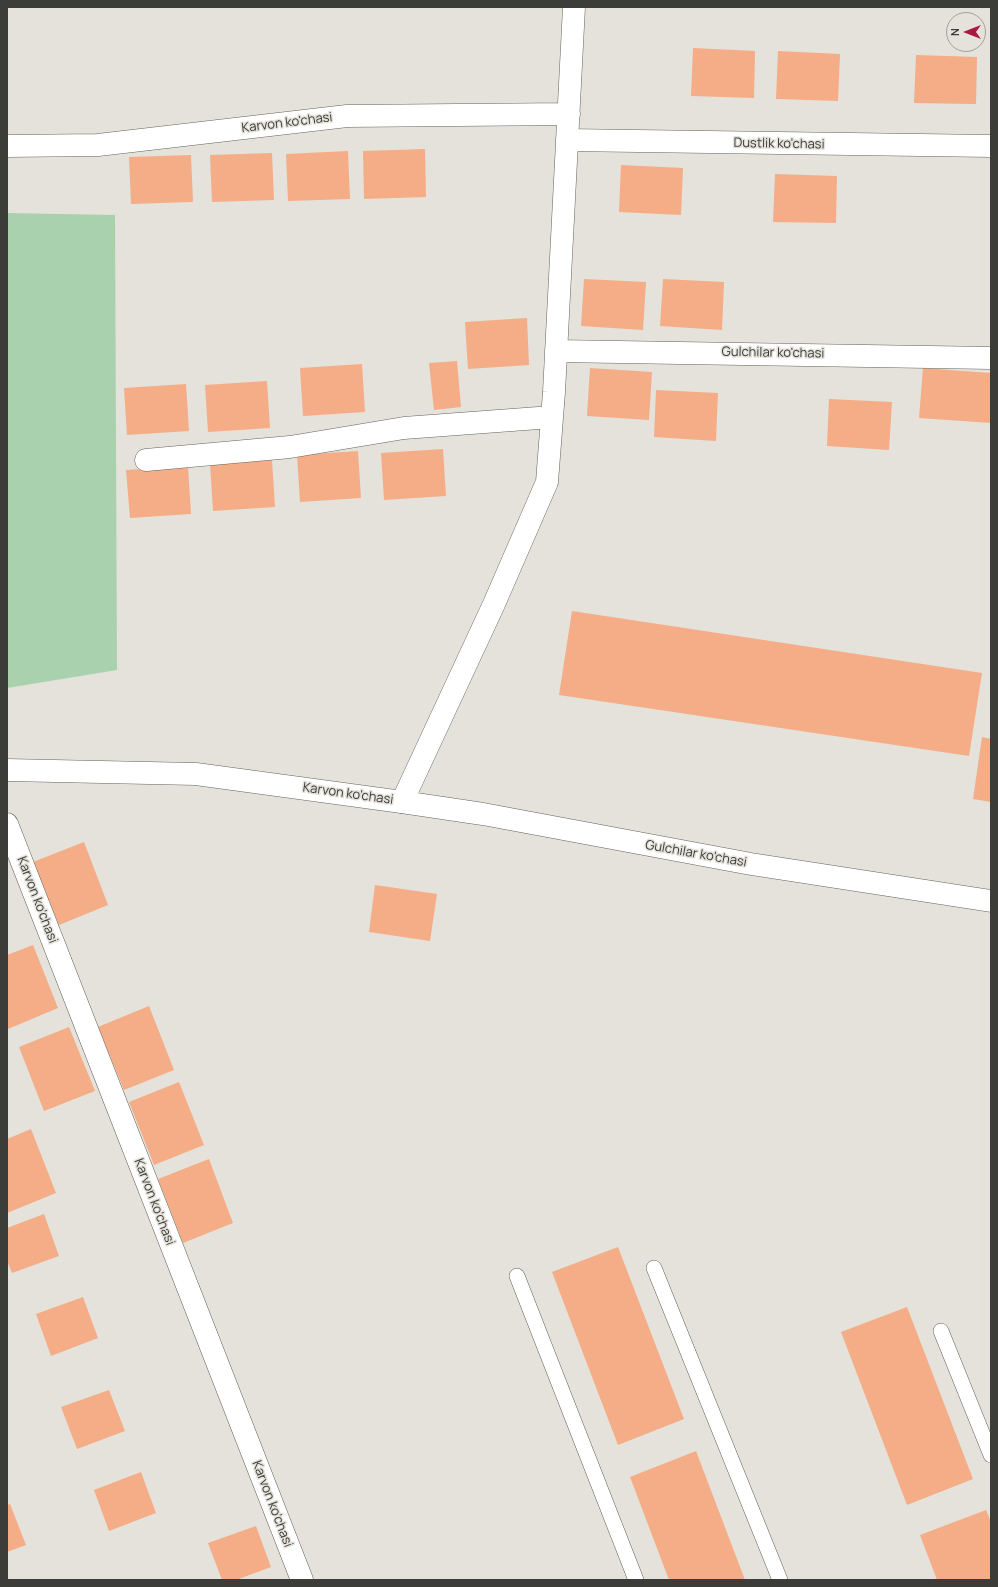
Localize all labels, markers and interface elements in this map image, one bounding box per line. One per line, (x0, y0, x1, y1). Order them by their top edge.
north arrow (946, 12, 986, 52)
text: N (947, 28, 962, 36)
street label: Karvon ko'chasi (241, 110, 333, 136)
street label: Dustlik ko'chasi (733, 135, 825, 153)
street label: Gulchilar ko'chasi (721, 344, 825, 362)
street label: Karvon ko'chasi (302, 780, 394, 808)
street label: Gulchilar ko'chasi (644, 837, 748, 871)
street label: Karvon ko'chasi (13, 855, 61, 945)
street label: Karvon ko'chasi (130, 1157, 178, 1247)
street label: Karvon ko'chasi (248, 1459, 296, 1549)

